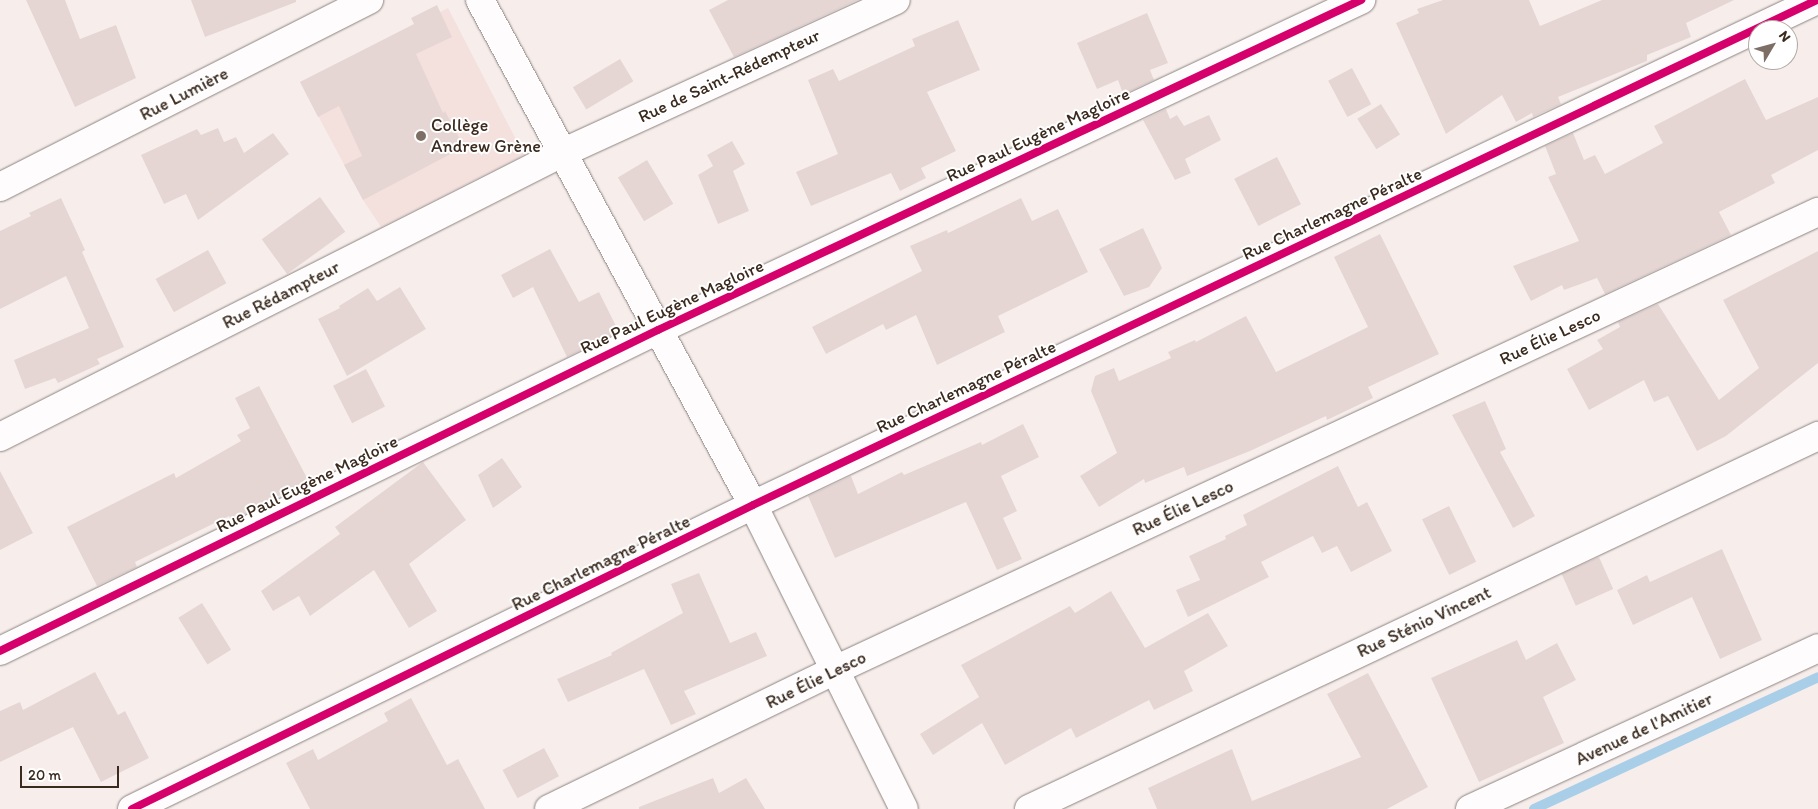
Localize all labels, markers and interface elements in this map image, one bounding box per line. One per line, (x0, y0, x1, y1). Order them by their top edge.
north arrow (1748, 20, 1798, 70)
street label: Rue de Saint-Rédempteur (634, 24, 824, 128)
text: N (1775, 27, 1794, 45)
street label: Rue Lumière (136, 63, 232, 125)
street label: Rue Paul Eugène Magloire (943, 83, 1133, 187)
place label: Collège Andrew Grène (431, 115, 541, 158)
marker: Collège Andrew Grène (415, 130, 427, 142)
street label: Rue Charlemagne Péralte (1239, 163, 1425, 265)
street label: Rue Paul Eugène Magloire (577, 255, 767, 359)
street label: Rue Rédampteur (219, 256, 343, 334)
street label: Rue Élie Lesco (1496, 304, 1604, 370)
street label: Rue Charlemagne Péralte (873, 336, 1059, 438)
street label: Rue Paul Eugène Magloire (213, 431, 401, 537)
street label: Rue Élie Lesco (1129, 475, 1237, 541)
street label: Rue Charlemagne Péralte (508, 510, 694, 616)
street label: Rue Sténio Vincent (1354, 581, 1494, 663)
street label: Rue Élie Lesco (762, 646, 870, 714)
street label: Avenue de l'Amitier (1572, 688, 1716, 770)
scale bar (22, 756, 121, 788)
text: 20 m (28, 766, 61, 784)

